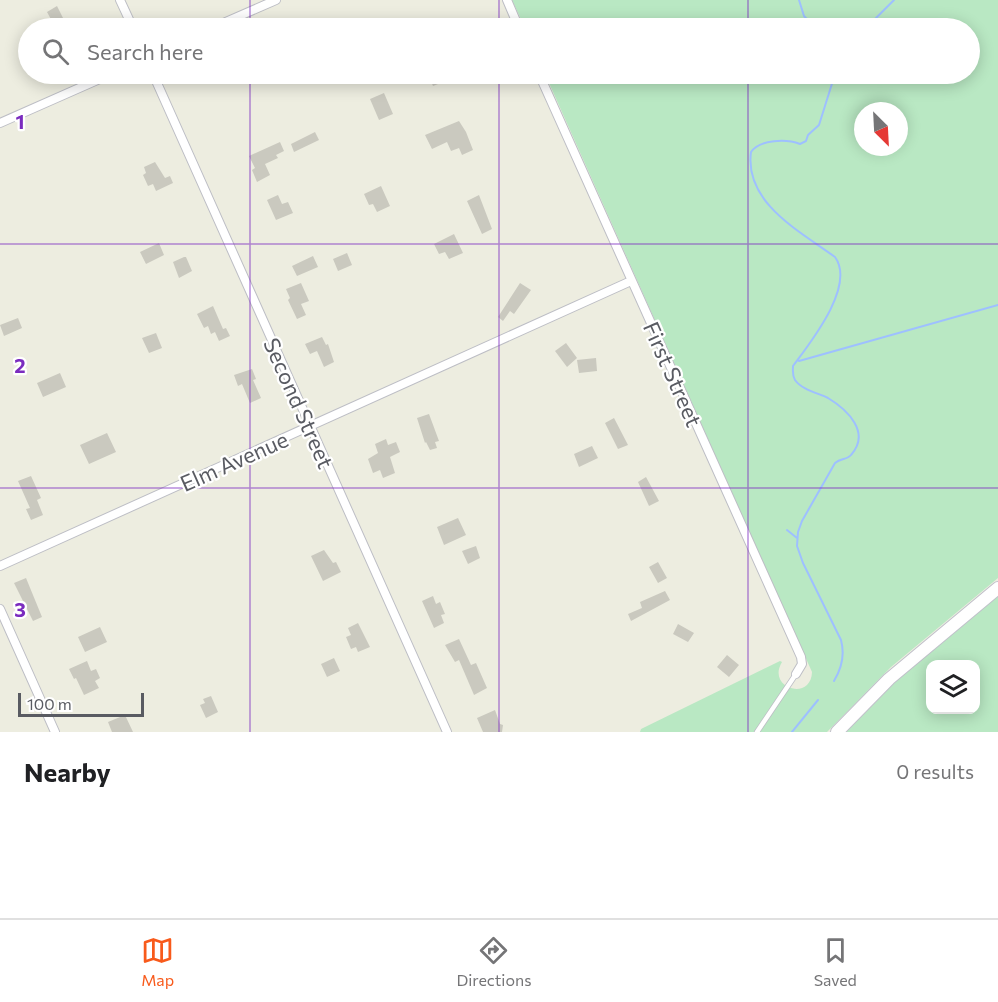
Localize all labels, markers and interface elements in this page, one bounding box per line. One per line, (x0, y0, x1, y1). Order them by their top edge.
search box (18, 18, 980, 84)
icon: search (39, 35, 72, 68)
text: Search here (87, 38, 203, 65)
north arrow (854, 102, 908, 156)
text: 1 (15, 109, 25, 133)
street label: First Street (638, 317, 708, 431)
street label: Second Street (258, 333, 340, 473)
text: 2 (14, 353, 26, 377)
street label: Elm Avenue (176, 425, 292, 497)
text: 3 (14, 597, 26, 621)
map controls (926, 660, 980, 714)
button: layers (926, 660, 980, 714)
scale bar (18, 690, 144, 718)
text: 100 m (27, 694, 72, 713)
text: Nearby (24, 756, 111, 787)
text: 0 results (896, 759, 974, 783)
tab: Map (141, 934, 174, 989)
tab: Directions (456, 934, 531, 989)
tab: Saved (814, 934, 857, 989)

